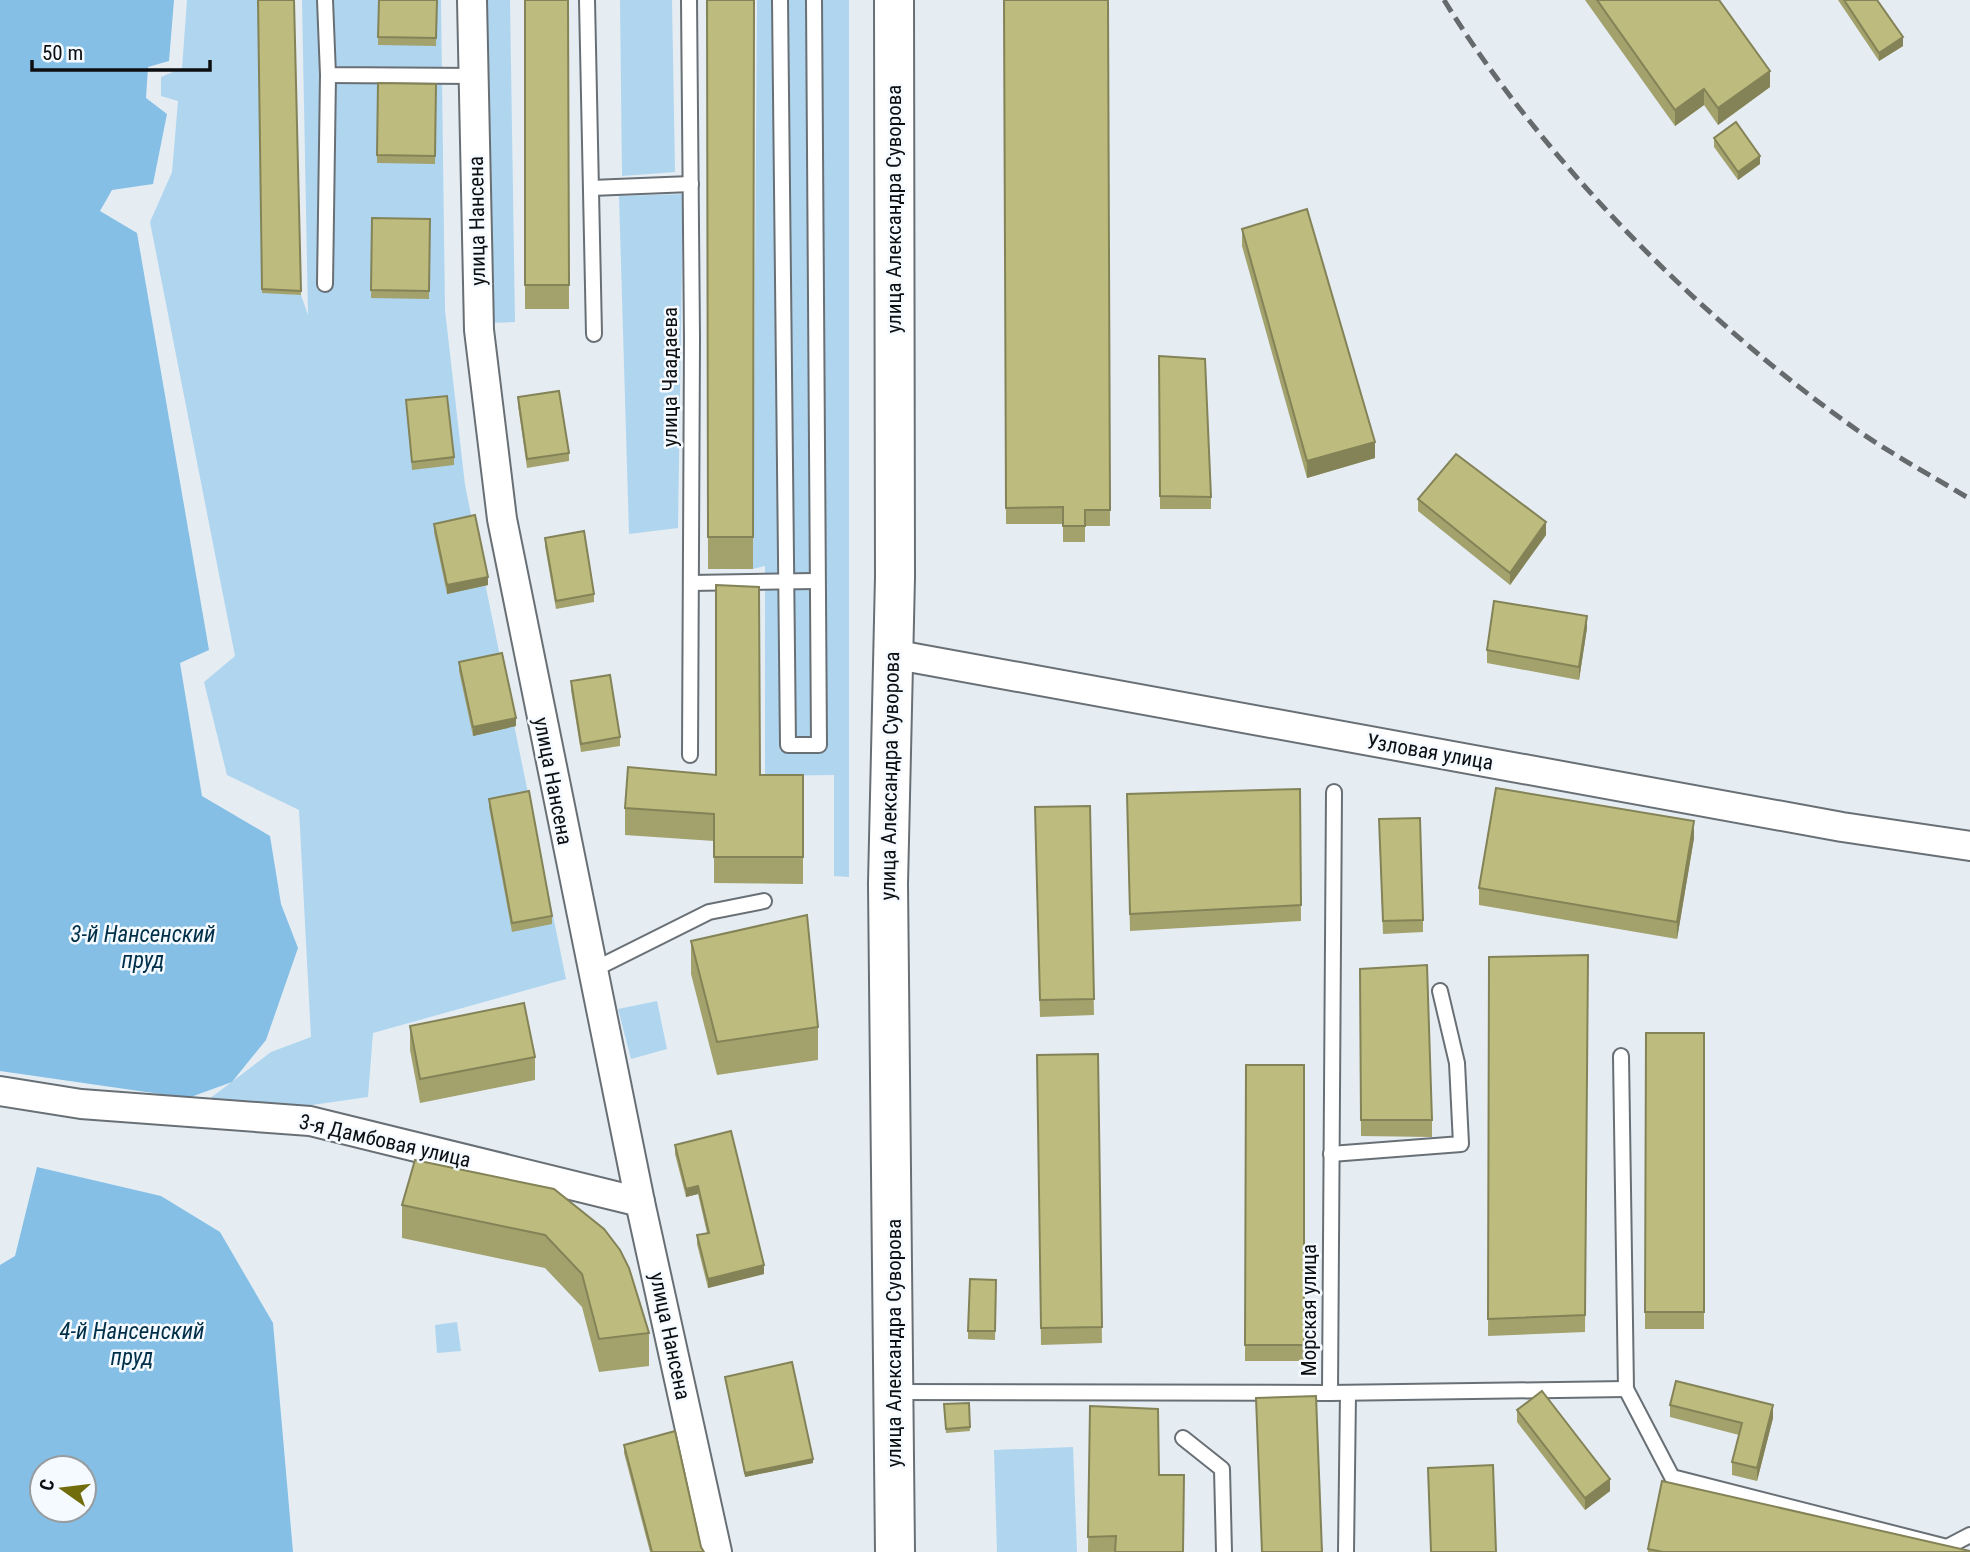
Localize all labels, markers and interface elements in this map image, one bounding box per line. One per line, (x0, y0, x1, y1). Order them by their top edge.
scale bar (32, 28, 210, 72)
text: 50 m (42, 41, 83, 65)
street label: улица Александра Суворова (882, 85, 906, 333)
street label: улица Нансена (464, 156, 490, 286)
street label: улица Чаадаева (658, 307, 682, 447)
street label: улица Александра Суворова (876, 651, 904, 901)
street label: улица Нансена (529, 715, 577, 847)
street label: Узловая улица (1365, 729, 1495, 775)
water label: 3-й Нансенский пруд (71, 921, 215, 974)
street label: 3-я Дамбовая улица (297, 1110, 473, 1172)
street label: улица Александра Суворова (882, 1219, 906, 1467)
street label: Морская улица (1297, 1244, 1321, 1376)
street label: улица Нансена (645, 1270, 695, 1402)
water label: 4-й Нансенский пруд (60, 1318, 204, 1371)
north arrow (28, 1454, 98, 1524)
text: С (35, 1477, 59, 1493)

